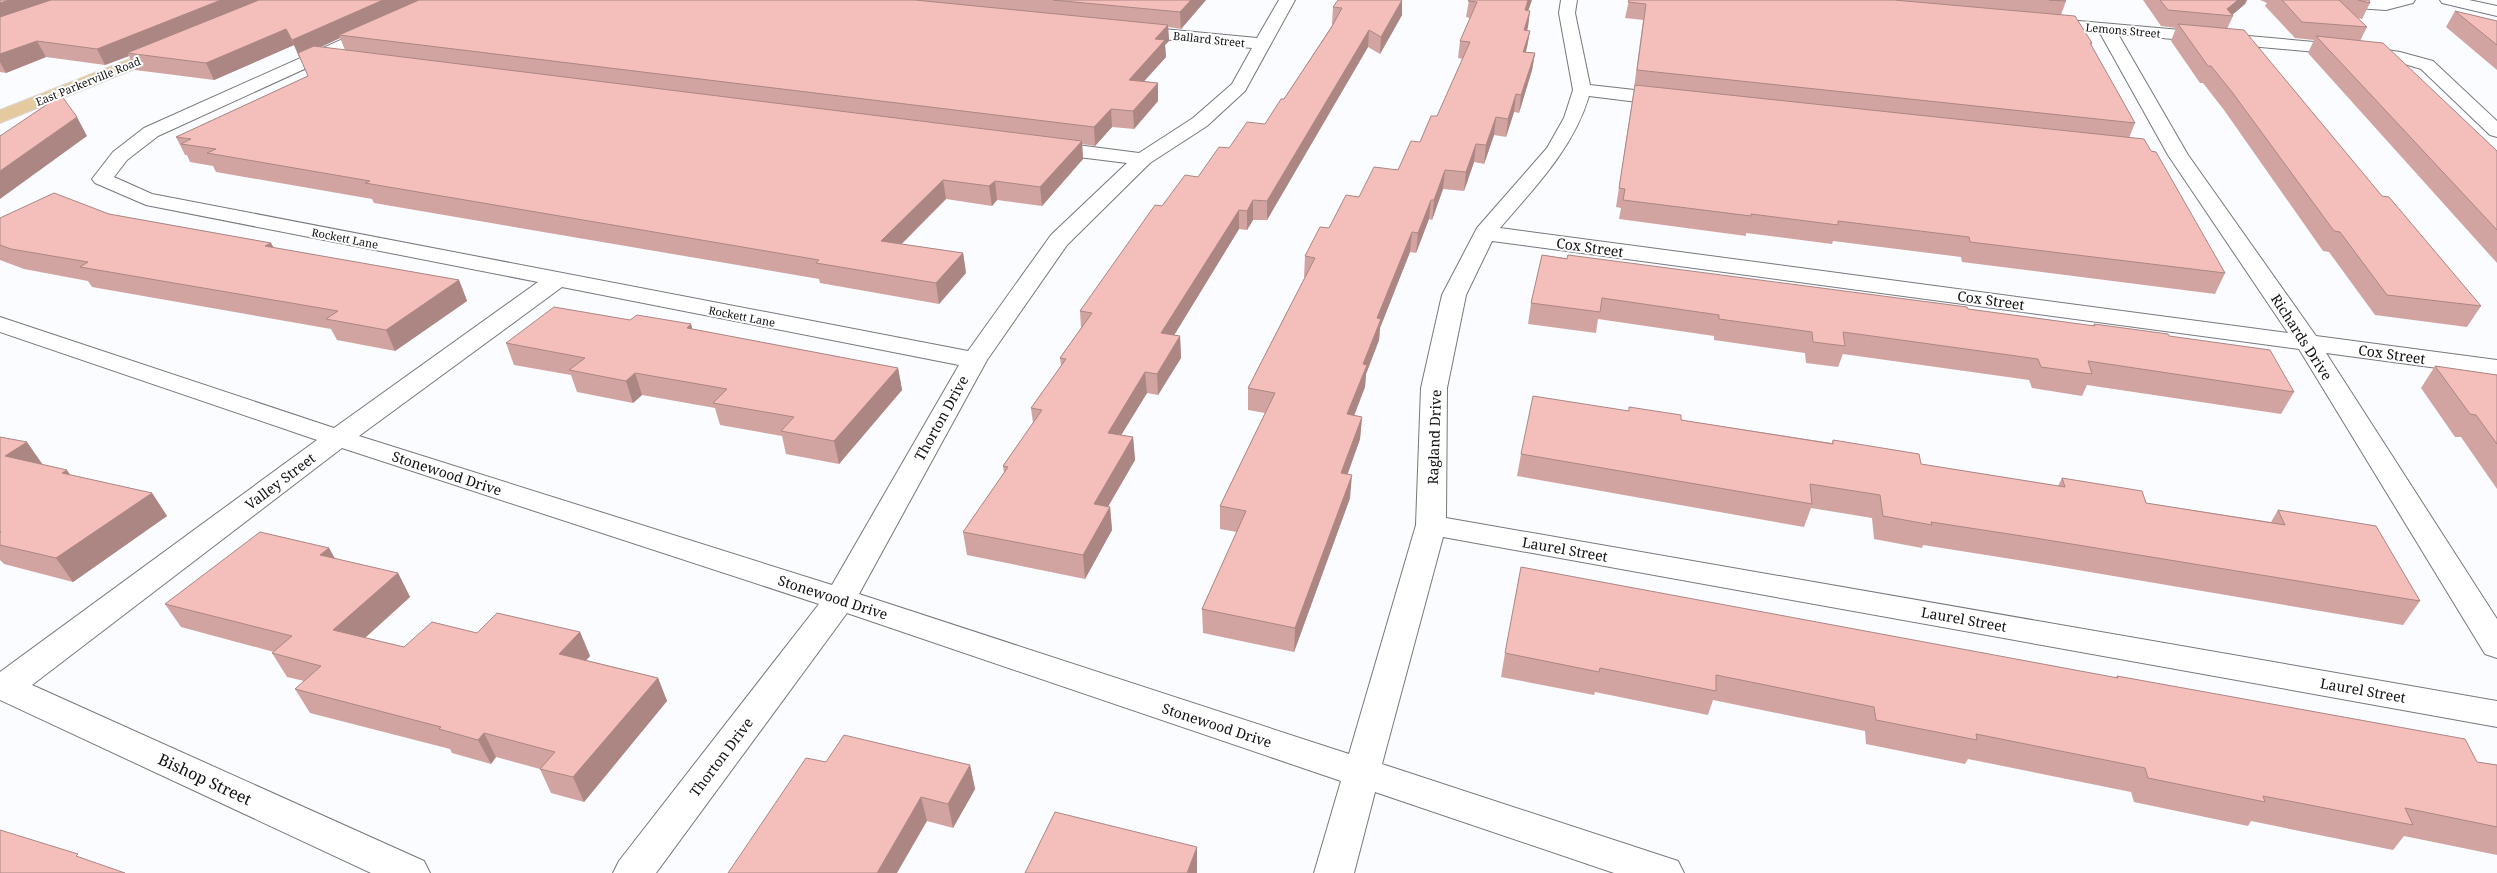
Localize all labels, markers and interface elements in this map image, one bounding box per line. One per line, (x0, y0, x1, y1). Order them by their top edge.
street label: Lemons Street (2085, 19, 2161, 41)
street label: Ballard Street (1172, 28, 1246, 50)
street label: East Parkerville Road (33, 53, 143, 109)
street label: Rockett Lane (310, 224, 380, 252)
street label: Cox Street (1555, 233, 1625, 261)
street label: Cox Street (1956, 286, 2026, 314)
street label: Richards Drive (2267, 290, 2337, 384)
street label: Rockett Lane (707, 302, 777, 330)
street label: Cox Street (2357, 340, 2427, 368)
street label: Thorton Drive (910, 372, 972, 464)
street label: Ragland Drive (1423, 389, 1445, 485)
street label: Stonewood Drive (390, 446, 504, 500)
street label: Valley Street (241, 448, 319, 514)
street label: Laurel Street (1521, 532, 1609, 566)
street label: Stonewood Drive (776, 570, 890, 624)
street label: Laurel Street (1920, 602, 2008, 636)
street label: Laurel Street (2319, 673, 2407, 707)
street label: Stonewood Drive (1160, 698, 1274, 752)
street label: Thorton Drive (685, 713, 757, 801)
street label: Bishop Street (155, 748, 256, 810)

